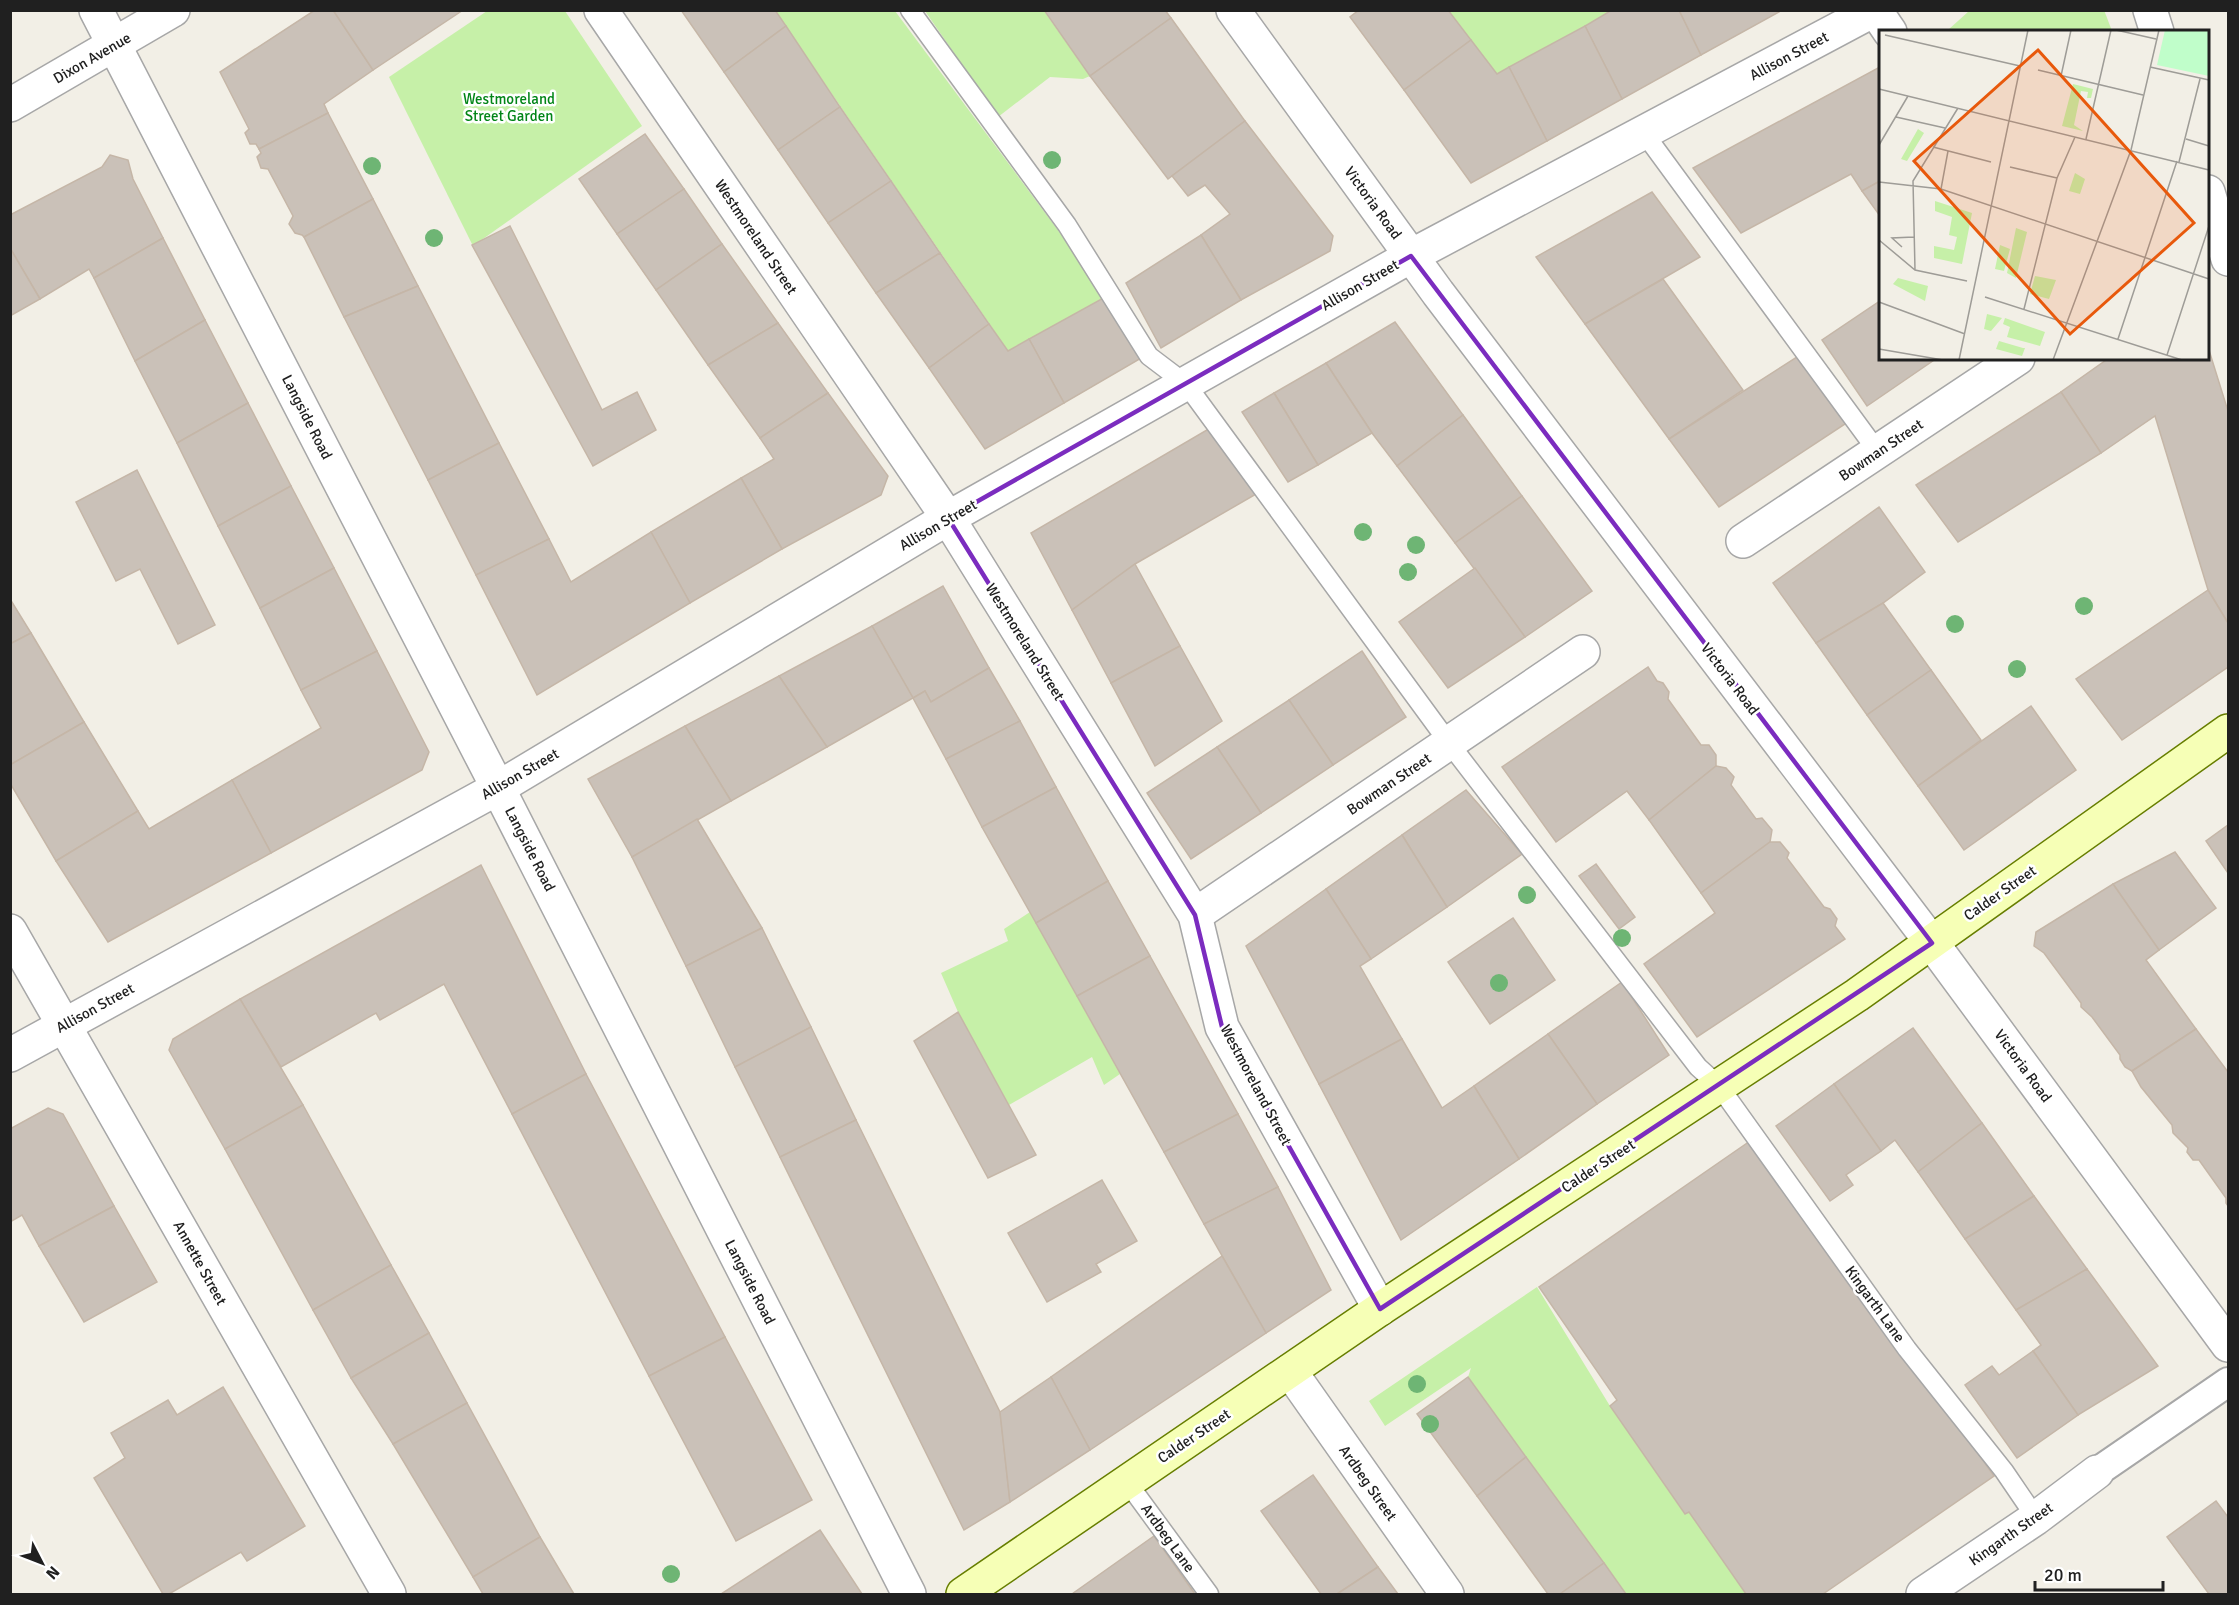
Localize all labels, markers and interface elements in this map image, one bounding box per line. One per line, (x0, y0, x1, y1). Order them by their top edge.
street label: Allison Street (1747, 28, 1831, 84)
street label: Dixon Avenue (50, 29, 134, 87)
inset map (1879, 30, 2209, 360)
park label: Westmoreland Street Garden (463, 90, 555, 125)
street label: Victoria Road (1341, 163, 1405, 243)
street label: Westmoreland Street (711, 176, 801, 298)
street label: Allison Street (1318, 256, 1402, 314)
street label: Langside Road (278, 372, 336, 463)
street label: Bowman Street (1835, 415, 1927, 485)
street label: Allison Street (896, 496, 980, 554)
street label: Westmoreland Street (982, 580, 1068, 704)
street label: Victoria Road (1697, 639, 1763, 719)
street label: Allison Street (478, 745, 562, 803)
street label: Bowman Street (1343, 749, 1435, 819)
street label: Langside Road (501, 804, 559, 895)
street label: Calder Street (1960, 861, 2040, 925)
street label: Allison Street (53, 979, 137, 1037)
street label: Westmoreland Street (1216, 1021, 1296, 1149)
street label: Victoria Road (1991, 1026, 2055, 1106)
street label: Calder Street (1558, 1136, 1638, 1196)
street label: Annette Street (170, 1218, 230, 1308)
street label: Langside Road (721, 1237, 779, 1328)
street label: Kingarth Lane (1841, 1262, 1909, 1346)
street label: Calder Street (1154, 1405, 1234, 1467)
street label: Ardbeg Street (1335, 1442, 1401, 1524)
street label: Kingarth Street (1966, 1498, 2056, 1570)
street label: Ardbeg Lane (1137, 1500, 1199, 1576)
north arrow (12, 1533, 72, 1593)
scale bar (2035, 1554, 2162, 1592)
text: N (41, 1562, 64, 1583)
text: 20 m (2044, 1564, 2082, 1586)

